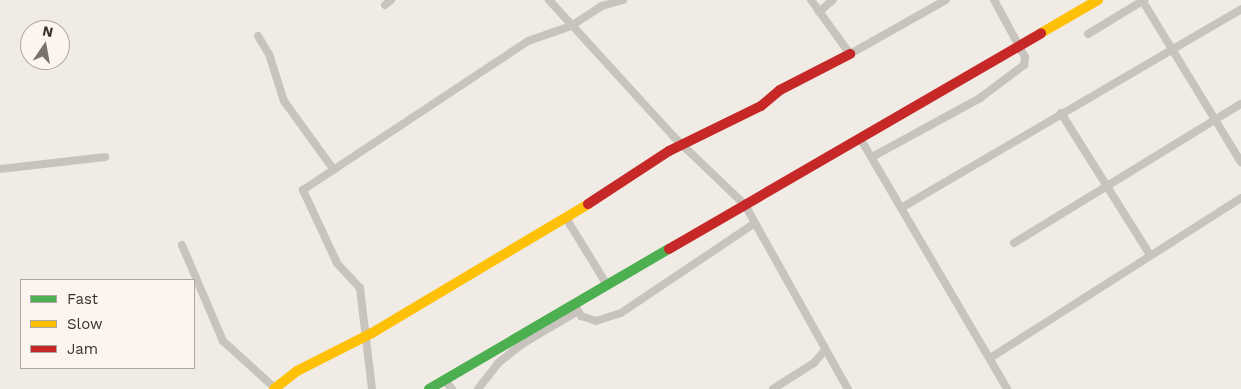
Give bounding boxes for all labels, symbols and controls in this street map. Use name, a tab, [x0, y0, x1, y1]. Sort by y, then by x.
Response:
north arrow	[20, 20, 70, 70]
text: N	[41, 22, 55, 40]
legend	[20, 279, 195, 369]
text: Fast	[67, 290, 98, 308]
text: Slow	[67, 315, 103, 333]
text: Jam	[67, 340, 98, 358]

